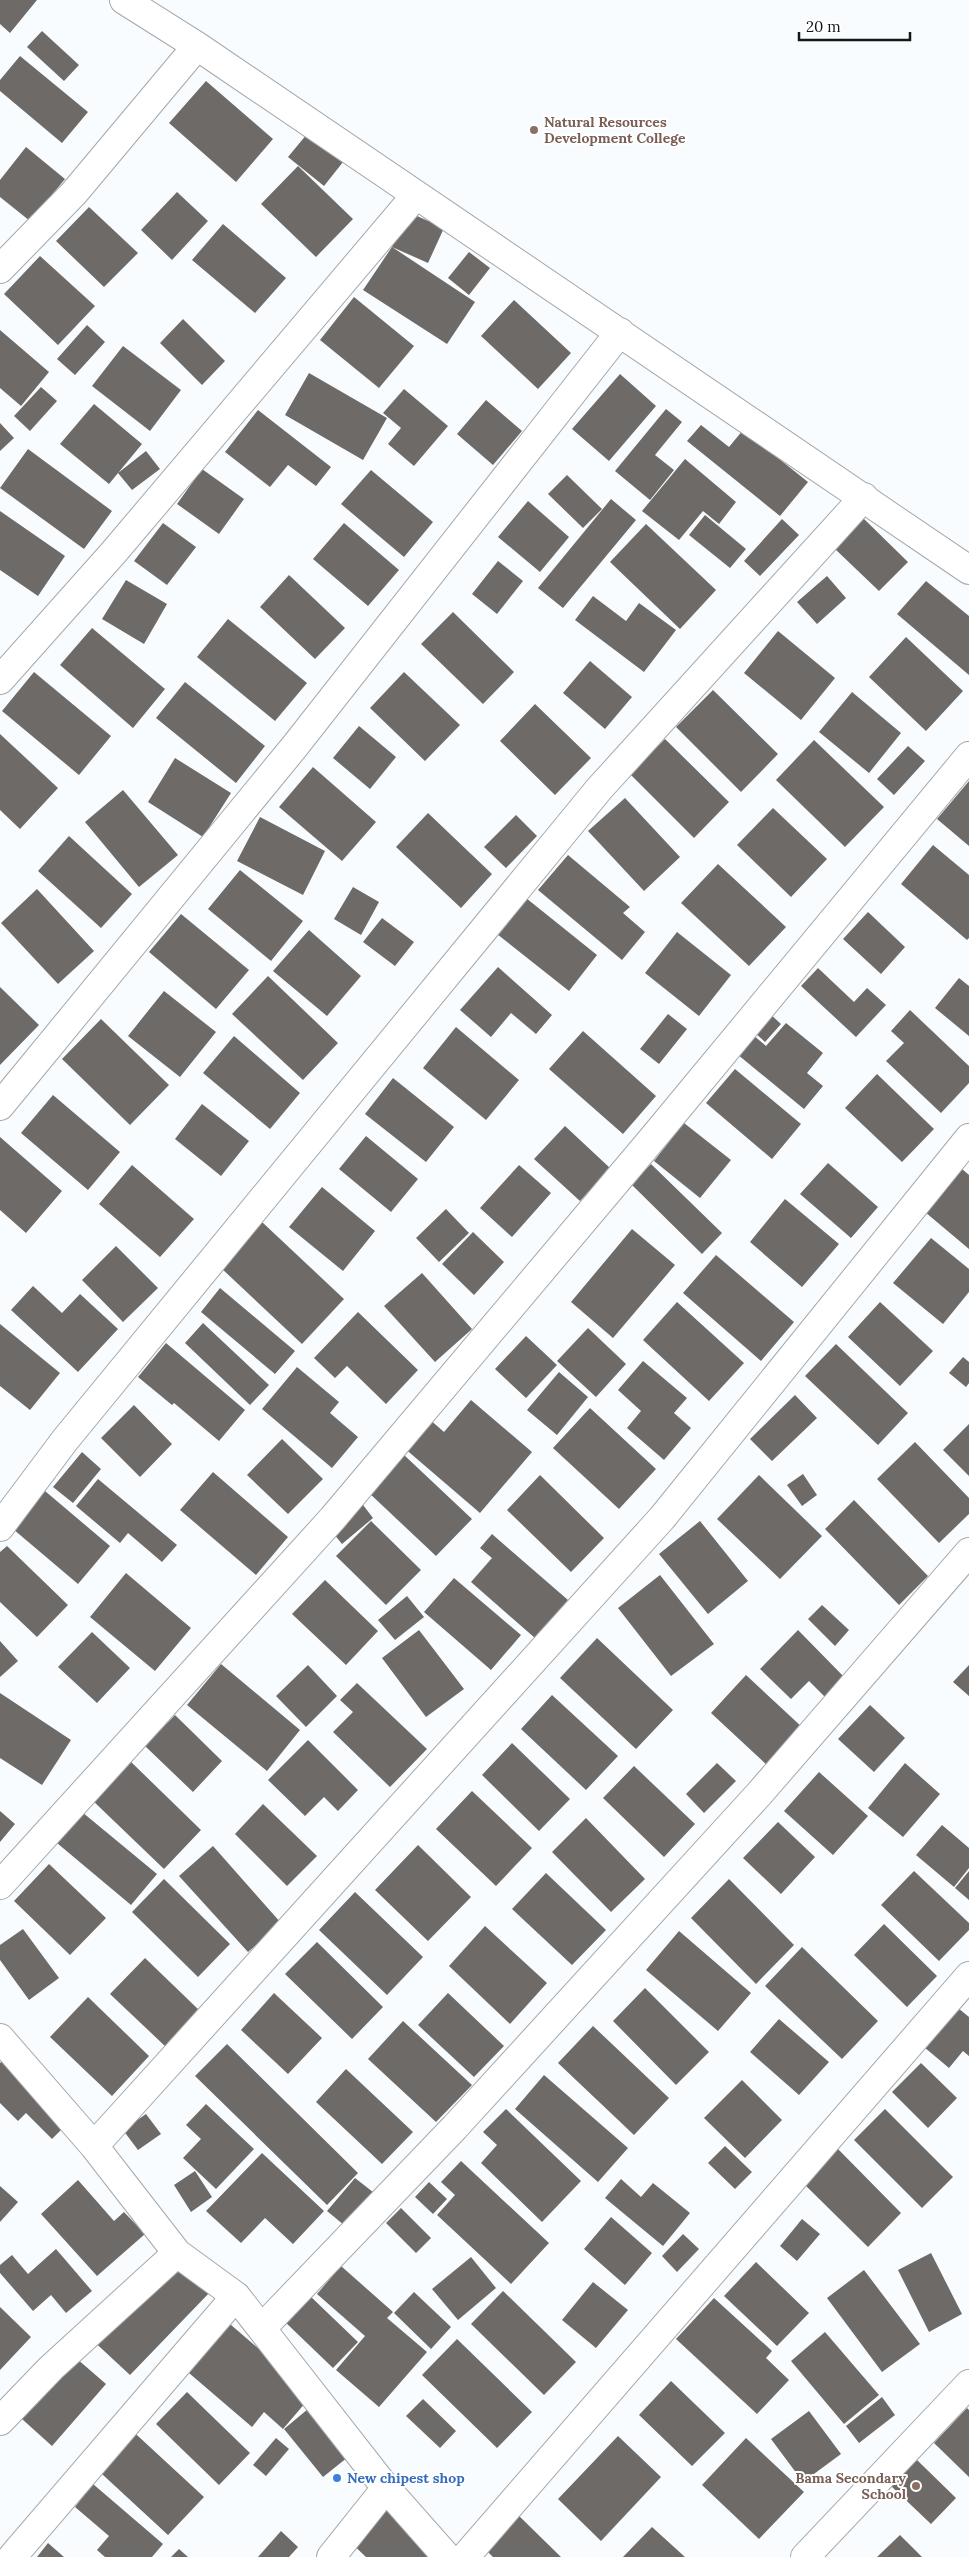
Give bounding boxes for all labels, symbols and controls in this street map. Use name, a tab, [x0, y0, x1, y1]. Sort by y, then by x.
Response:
scale bar	[799, 10, 910, 42]
text: 20 m	[806, 17, 841, 36]
place label: Natural Resources Development College	[544, 113, 686, 147]
marker: Natural Resources Development College	[528, 124, 540, 136]
place label: New chipest shop	[347, 2469, 465, 2487]
place label: Bama Secondary School	[795, 2469, 907, 2503]
marker: New chipest shop	[331, 2472, 343, 2484]
marker: Bama Secondary School	[910, 2480, 922, 2492]

